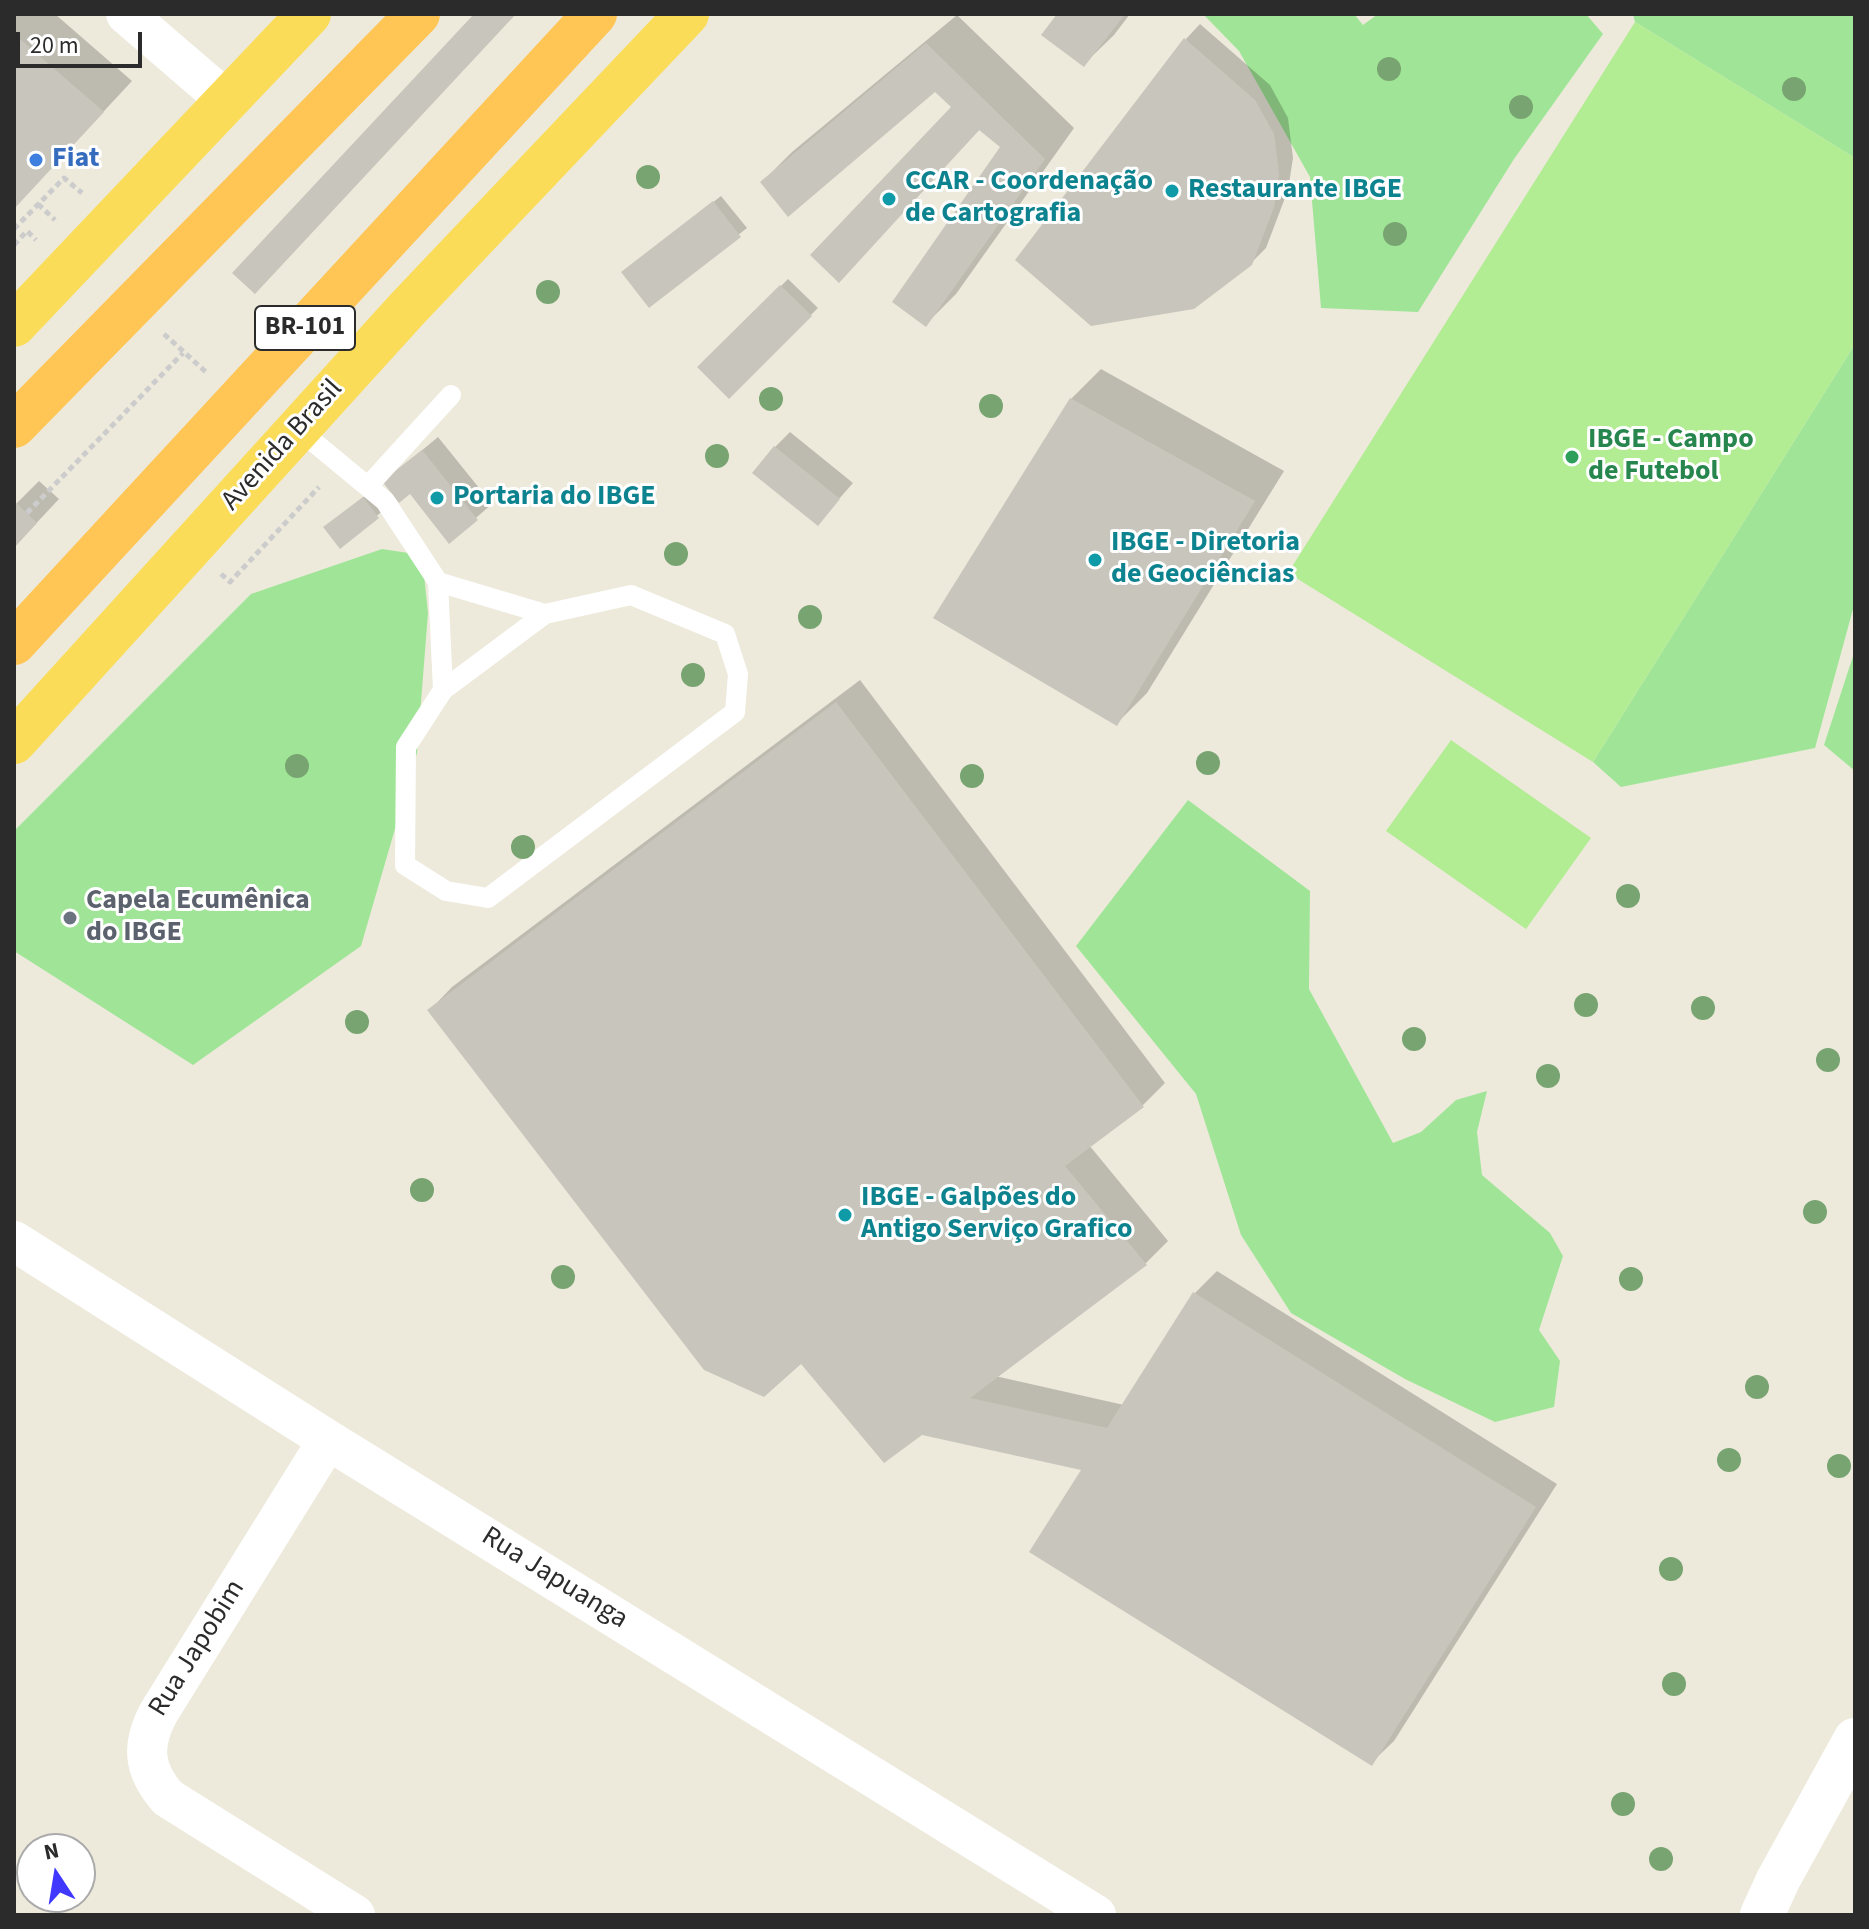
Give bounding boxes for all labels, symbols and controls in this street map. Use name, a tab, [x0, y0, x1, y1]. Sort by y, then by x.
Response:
scale bar	[20, 16, 146, 66]
text: 20 m	[30, 28, 79, 63]
place label: Fiat	[52, 143, 99, 177]
marker: Fiat	[27, 151, 45, 169]
place label: CCAR - Coordenação de Cartografia	[905, 166, 1153, 232]
place label: Restaurante IBGE	[1188, 174, 1402, 208]
marker: Restaurante IBGE	[1163, 182, 1181, 200]
marker: CCAR - Coordenação de Cartografia	[880, 190, 898, 208]
road number: BR-101	[255, 306, 355, 350]
street label: Avenida Brasil	[215, 374, 351, 518]
place label: IBGE - Campo de Futebol	[1588, 424, 1754, 490]
marker: IBGE - Campo de Futebol	[1563, 448, 1581, 466]
place label: Portaria do IBGE	[453, 481, 656, 515]
marker: Portaria do IBGE	[428, 489, 446, 507]
place label: IBGE - Diretoria de Geociências	[1111, 527, 1300, 593]
marker: IBGE - Diretoria de Geociências	[1086, 551, 1104, 569]
place label: Capela Ecumênica do IBGE	[86, 885, 310, 951]
marker: Capela Ecumênica do IBGE	[61, 909, 79, 927]
place label: IBGE - Galpões do Antigo Serviço Grafico	[861, 1182, 1132, 1248]
marker: IBGE - Galpões do Antigo Serviço Grafico	[836, 1206, 854, 1224]
street label: Rua Japuanga	[475, 1521, 633, 1637]
street label: Rua Japobim	[143, 1575, 253, 1723]
north arrow	[16, 1833, 96, 1913]
text: N	[41, 1834, 62, 1869]

